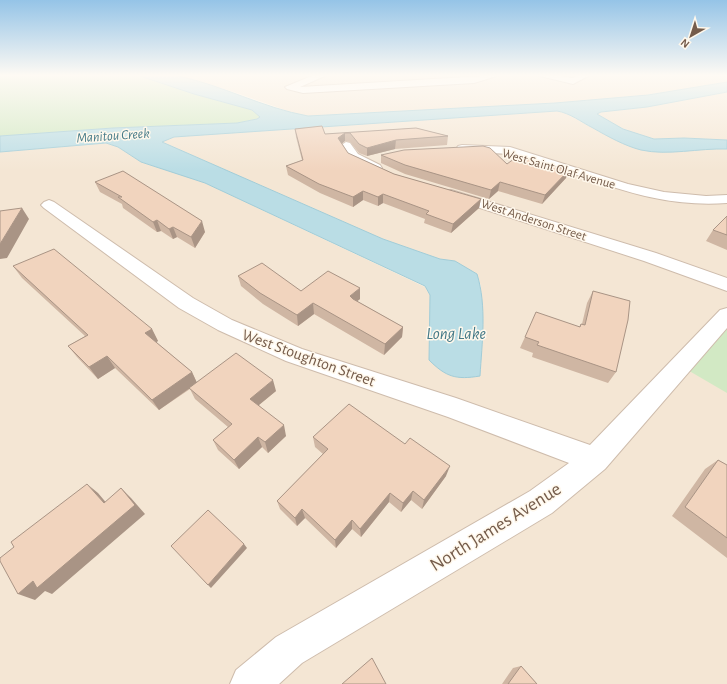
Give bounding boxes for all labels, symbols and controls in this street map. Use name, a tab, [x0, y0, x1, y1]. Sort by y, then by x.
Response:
north arrow	[671, 16, 711, 56]
text: N	[679, 37, 691, 50]
water label: Manitou Creek	[76, 126, 151, 146]
street label: West Saint Olaf Avenue	[500, 147, 617, 192]
street label: West Anderson Street	[479, 197, 588, 244]
water label: Long Lake	[426, 325, 486, 342]
street label: West Stoughton Street	[240, 326, 377, 389]
street label: North James Avenue	[427, 479, 565, 575]

